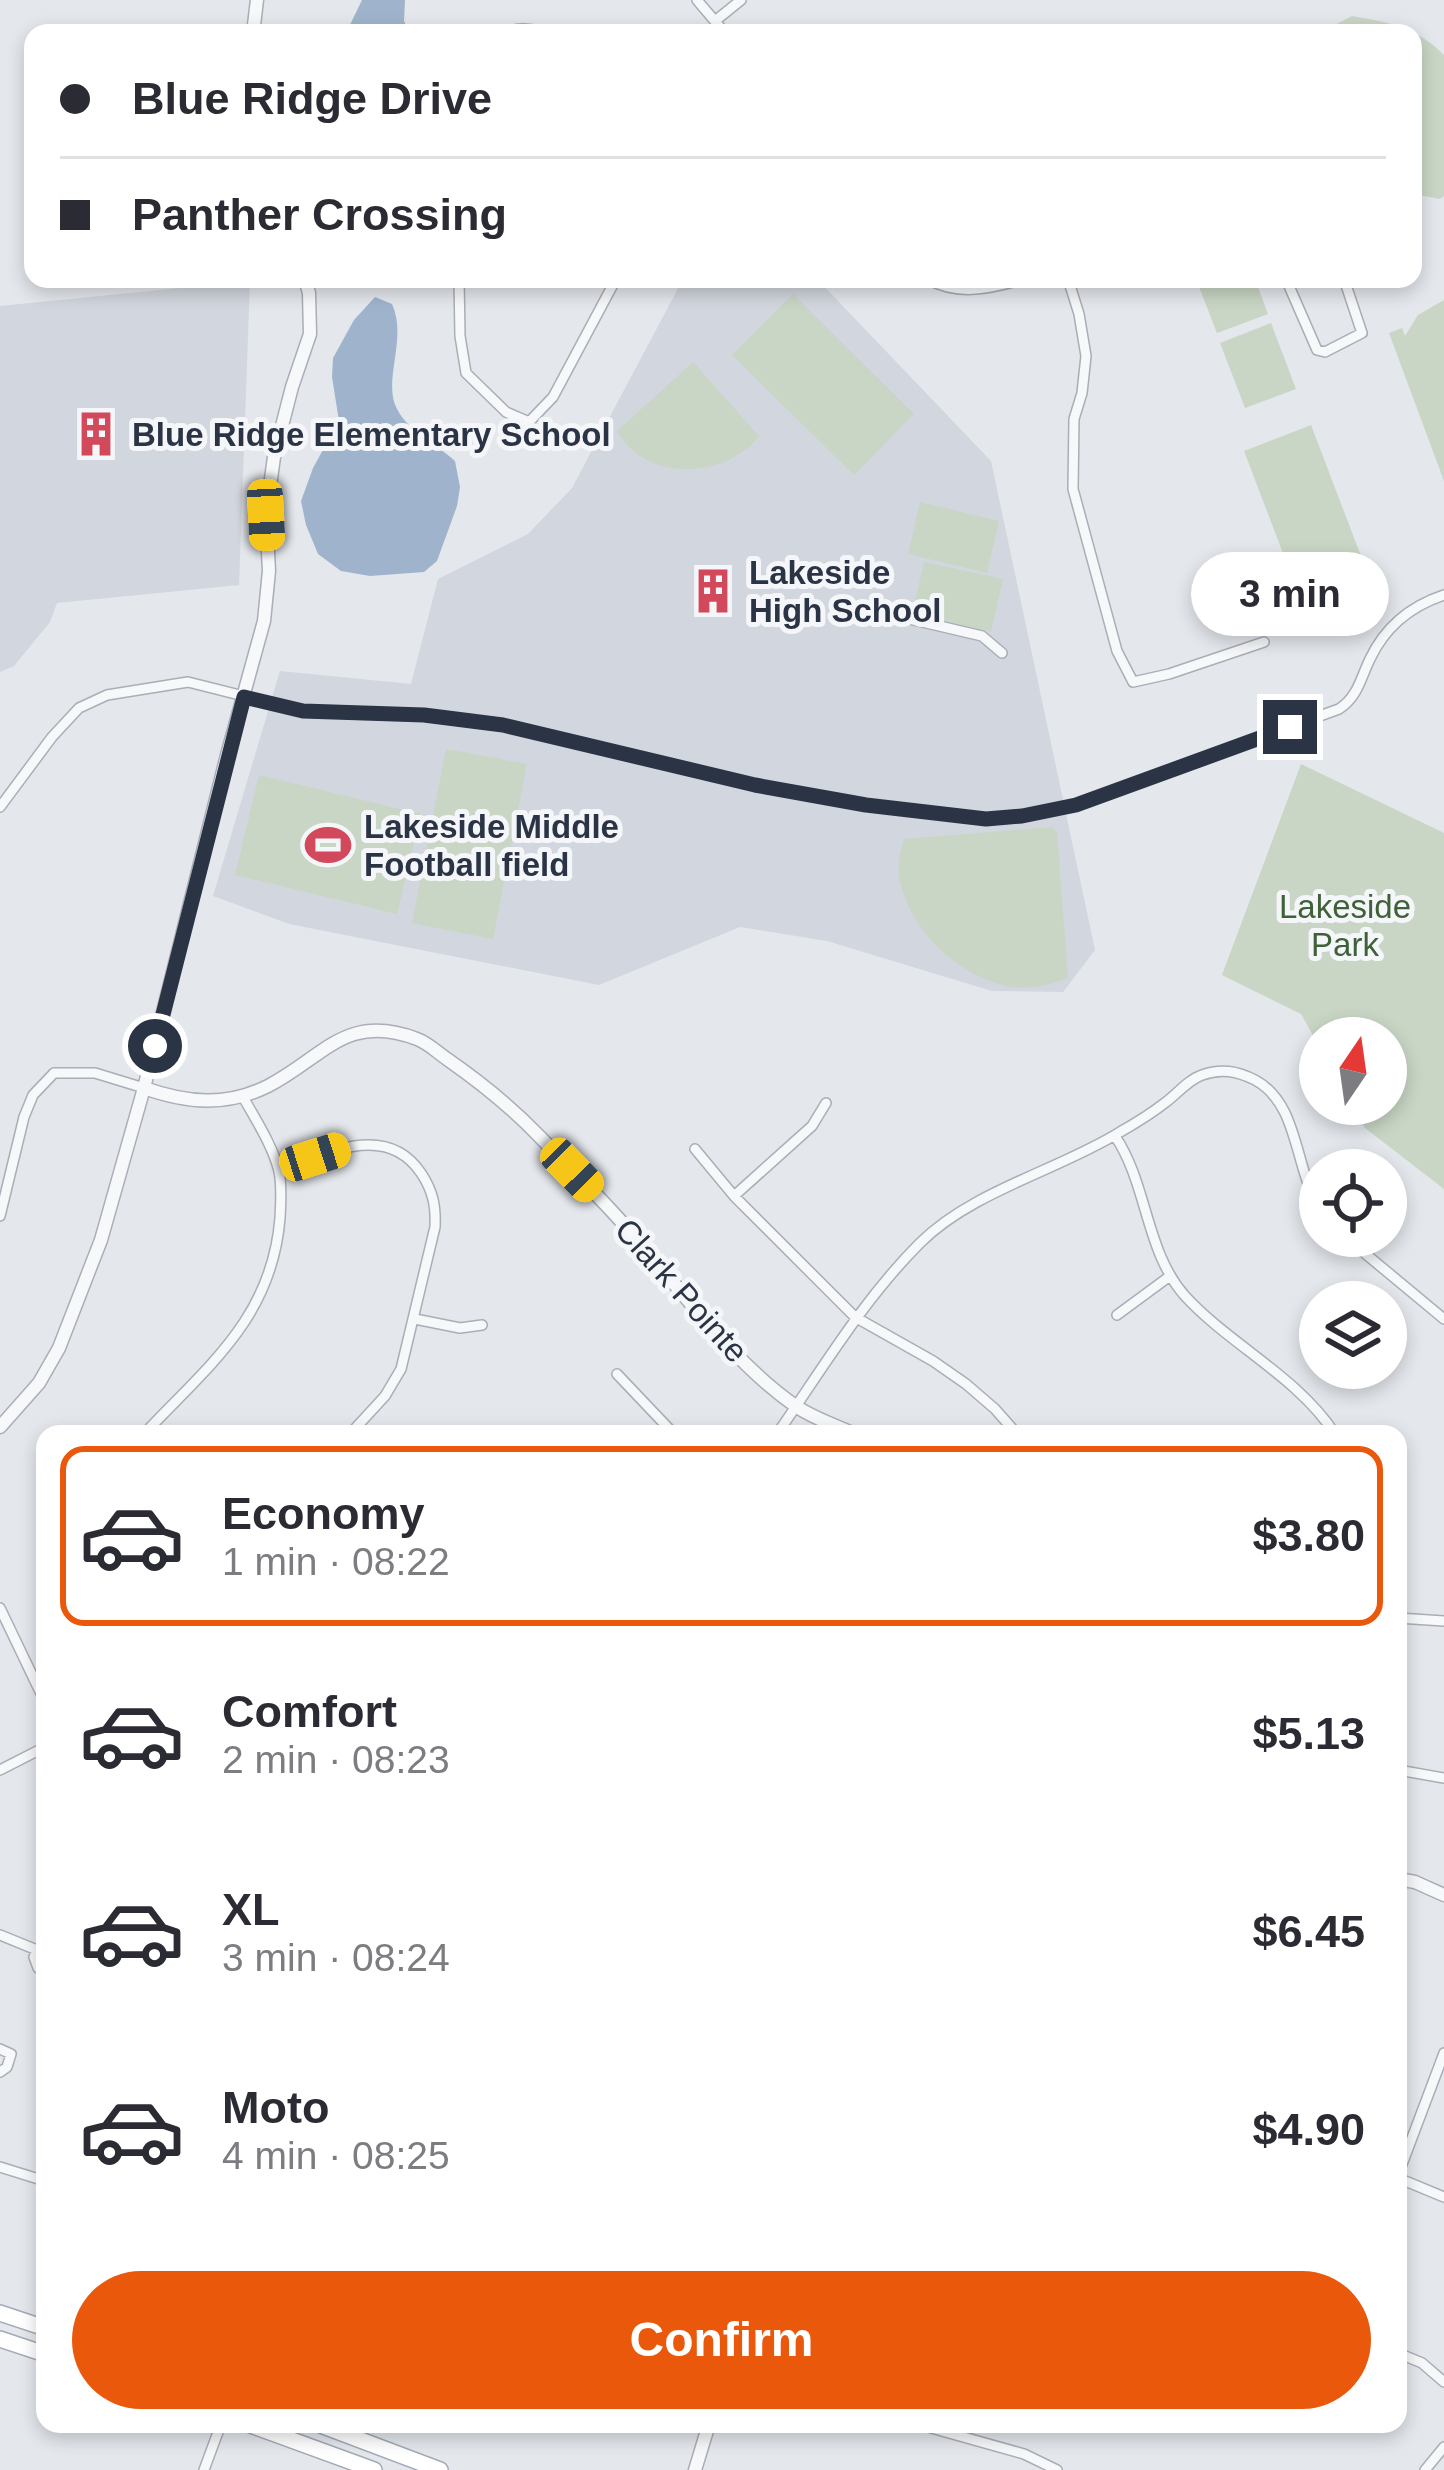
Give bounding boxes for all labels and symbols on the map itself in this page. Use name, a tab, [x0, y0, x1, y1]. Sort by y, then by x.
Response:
building icon: Blue Ridge Elementary School	[71, 409, 121, 459]
place label: Blue Ridge Elementary School	[132, 416, 611, 453]
car	[246, 478, 286, 552]
callout: 3 min	[1191, 553, 1389, 637]
place label: Lakeside High School	[749, 554, 942, 629]
building icon: Lakeside High School	[688, 566, 738, 616]
route end	[1263, 700, 1317, 754]
place label: Lakeside Middle Football field	[364, 808, 619, 883]
sports icon: Lakeside Middle Football field	[303, 820, 353, 870]
park label: Lakeside Park	[1279, 888, 1411, 963]
north arrow	[1299, 1017, 1407, 1125]
route start	[128, 1019, 182, 1073]
car	[275, 1129, 355, 1185]
car	[534, 1132, 610, 1208]
street label: Clark Pointe	[608, 1211, 756, 1370]

